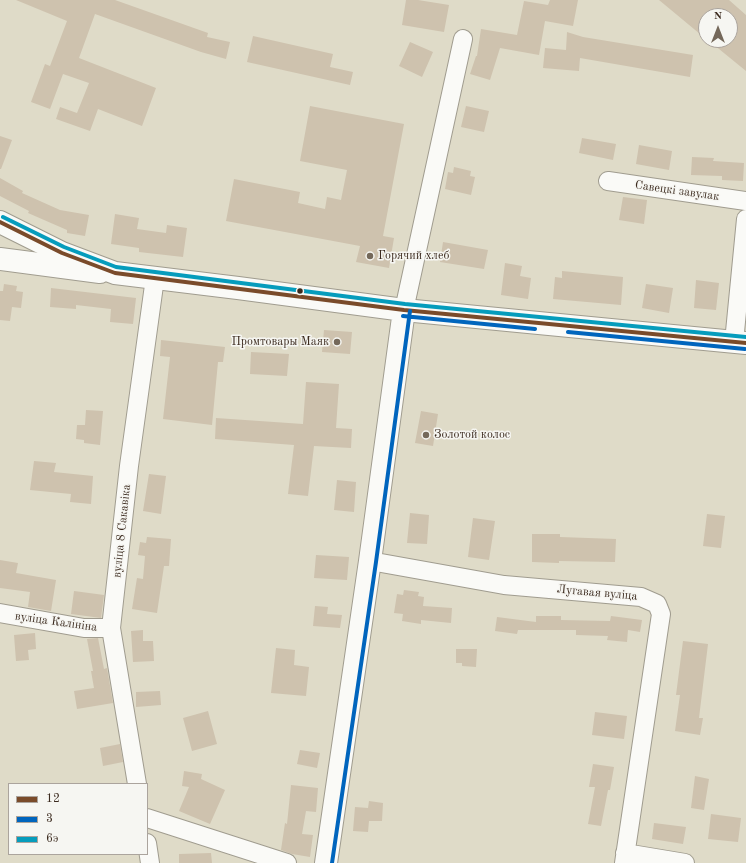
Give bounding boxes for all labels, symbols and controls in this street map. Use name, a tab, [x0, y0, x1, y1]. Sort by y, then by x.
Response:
north arrow	[698, 8, 738, 48]
text: N	[714, 11, 722, 22]
street label: Савецкі завулак	[634, 178, 720, 204]
place label: Горячий хлеб	[378, 249, 449, 263]
marker: Горячий хлеб	[365, 251, 375, 261]
unlabelled marker	[295, 286, 305, 296]
place label: Промтовары Маяк	[231, 335, 329, 349]
marker: Промтовары Маяк	[332, 337, 342, 347]
place label: Золотой колос	[434, 428, 510, 442]
marker: Золотой колос	[421, 430, 431, 440]
street label: вуліца 8 Сакавіка	[110, 484, 134, 578]
street label: Лугавая вуліца	[556, 582, 638, 604]
street label: вуліца Калініна	[14, 609, 98, 635]
legend	[8, 783, 148, 855]
text: 12	[46, 793, 60, 805]
text: 3	[46, 813, 53, 825]
text: 6э	[46, 833, 58, 845]

